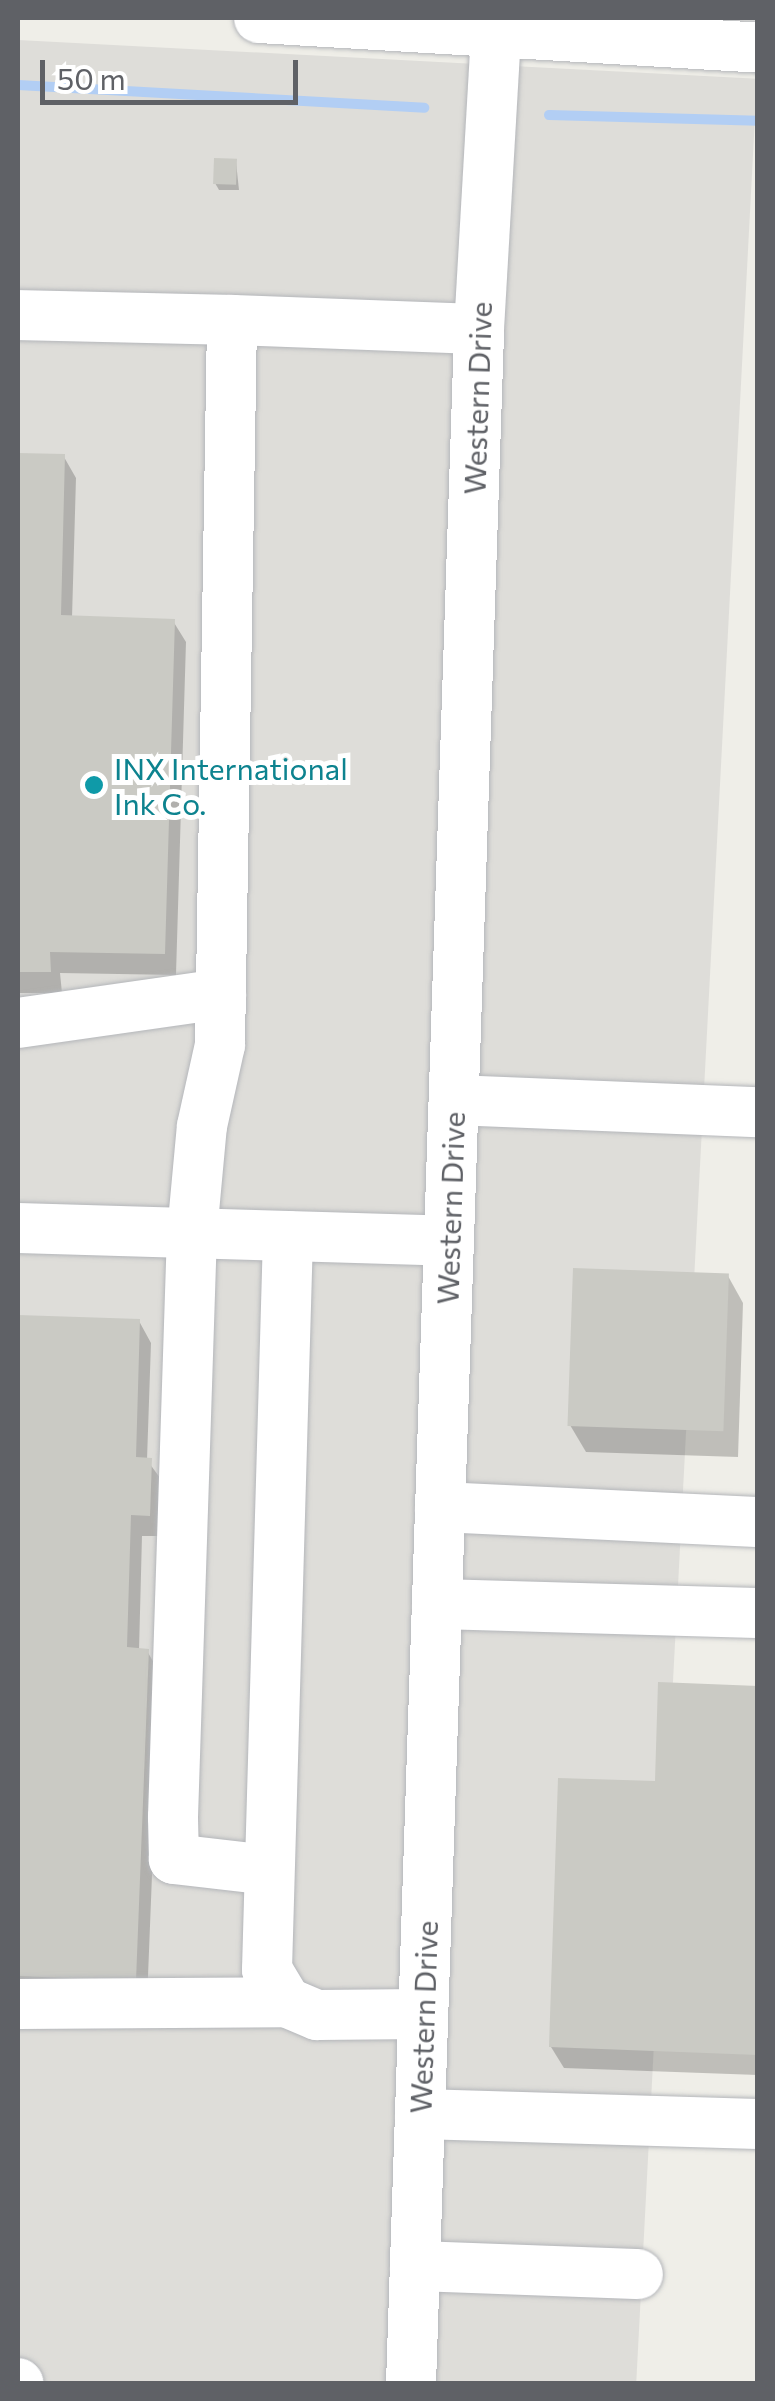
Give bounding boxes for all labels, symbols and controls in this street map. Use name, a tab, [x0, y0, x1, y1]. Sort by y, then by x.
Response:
scale bar	[45, 40, 302, 102]
text: 50 m	[57, 59, 126, 96]
street label: Western Drive	[456, 301, 498, 495]
place label: INX International Ink Co.	[114, 750, 348, 820]
marker: INX International Ink Co.	[83, 774, 105, 796]
street label: Western Drive	[429, 1111, 471, 1305]
street label: Western Drive	[402, 1920, 444, 2114]

